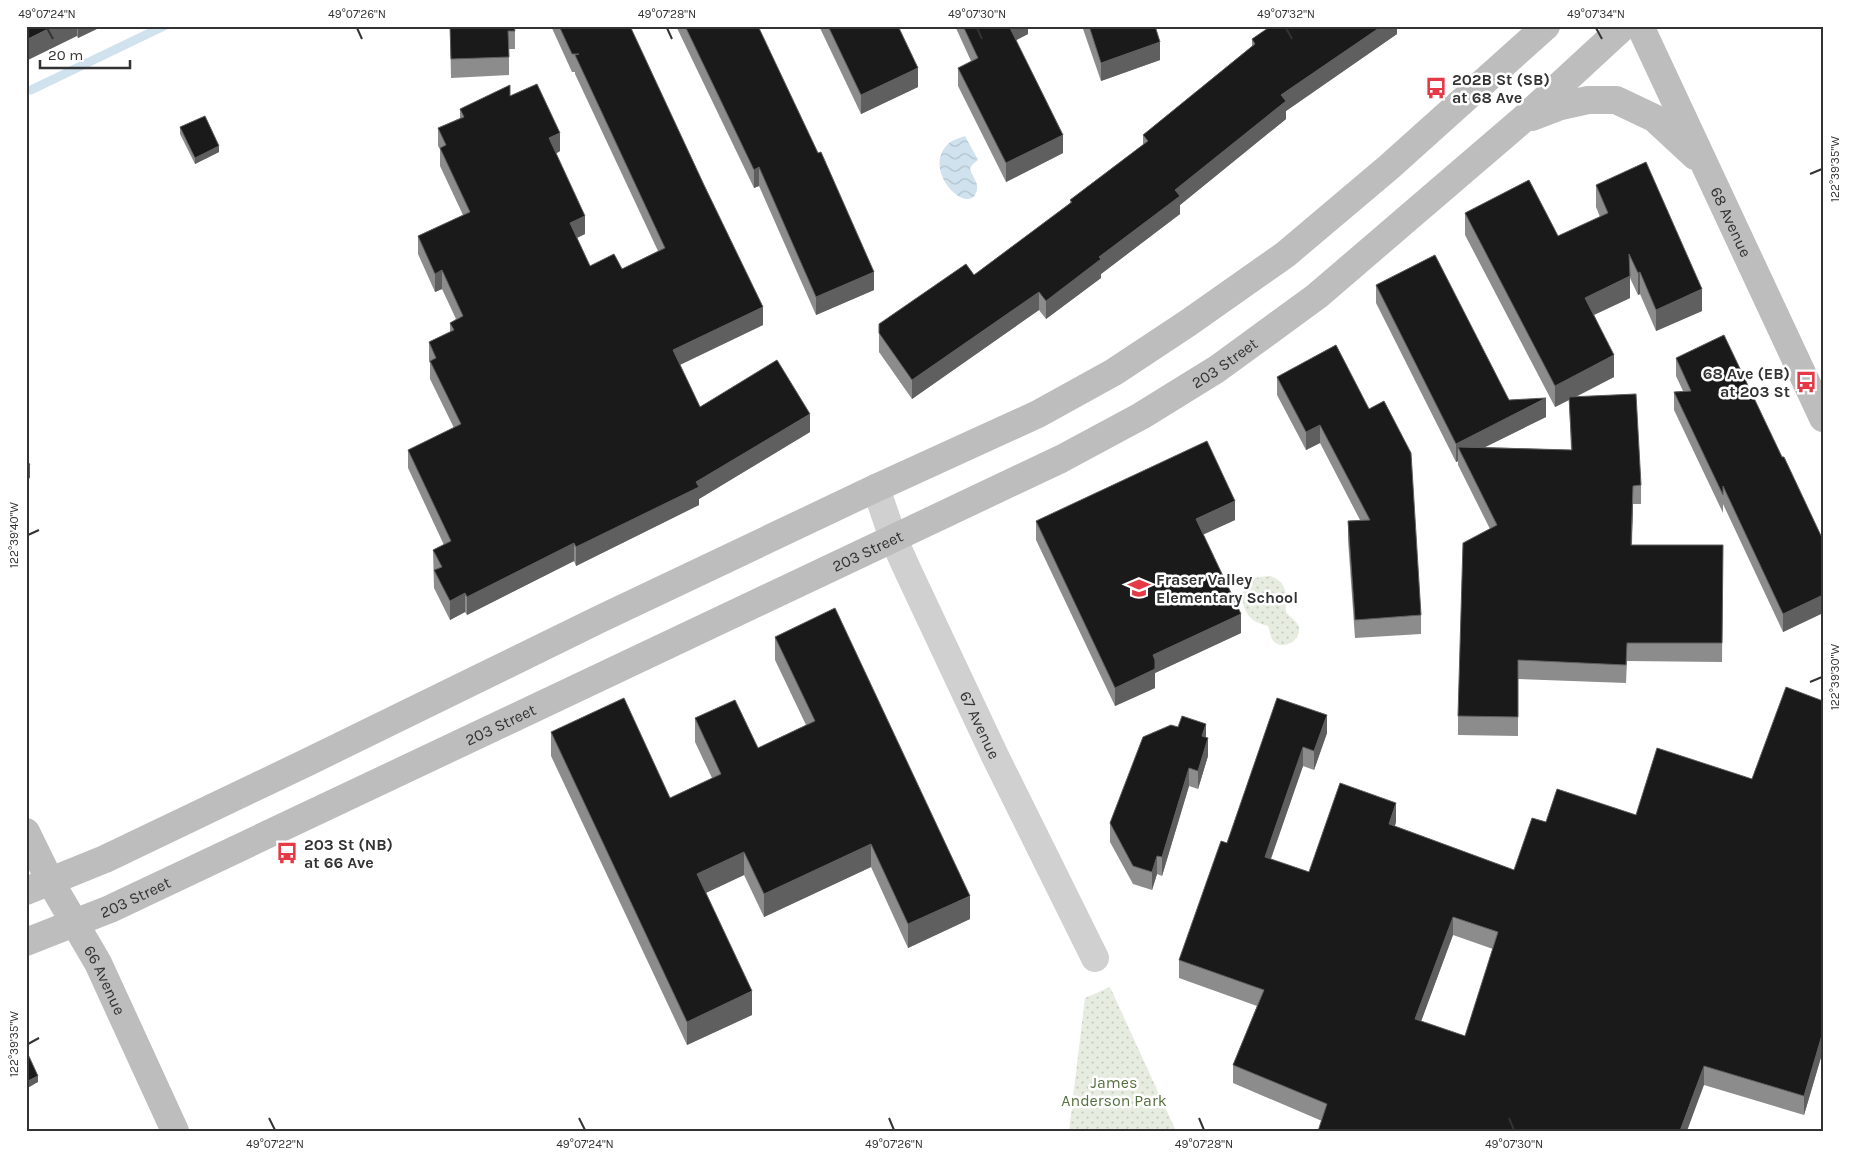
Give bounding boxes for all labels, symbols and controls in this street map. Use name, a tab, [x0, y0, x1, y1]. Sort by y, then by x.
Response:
text: 49°07'24"N	[18, 7, 76, 21]
text: 49°07'26"N	[328, 7, 386, 21]
text: 49°07'28"N	[638, 7, 696, 21]
text: 49°07'30"N	[948, 7, 1006, 21]
text: 49°07'32"N	[1257, 7, 1315, 21]
text: 49°07'34"N	[1567, 7, 1625, 21]
scale bar	[40, 38, 130, 70]
text: 20 m	[48, 46, 83, 64]
place label: 202B St (SB) at 68 Ave	[1452, 70, 1550, 107]
bus stop icon: 202B St (SB) at 68 Ave	[1423, 75, 1449, 101]
text: 122°39'35"W	[1828, 136, 1842, 202]
street label: 68 Avenue	[1706, 184, 1755, 260]
street label: 203 Street	[1188, 334, 1261, 393]
place label: 68 Ave (EB) at 203 St	[1703, 364, 1790, 401]
bus stop icon: 68 Ave (EB) at 203 St	[1793, 369, 1819, 395]
text: 122°39'40"W	[7, 502, 21, 568]
street label: 203 Street	[829, 526, 906, 576]
place label: Fraser Valley Elementary School	[1156, 570, 1298, 607]
school or university icon: Fraser Valley Elementary School	[1126, 575, 1152, 601]
text: 122°39'30"W	[1828, 644, 1842, 710]
street label: 67 Avenue	[956, 688, 1004, 762]
street label: 203 Street	[462, 700, 539, 750]
place label: 203 St (NB) at 66 Ave	[304, 835, 393, 872]
bus stop icon: 203 St (NB) at 66 Ave	[274, 840, 300, 866]
street label: 203 Street	[97, 873, 174, 922]
street label: 66 Avenue	[80, 942, 129, 1018]
text: 122°39'35"W	[7, 1011, 21, 1077]
park label: James Anderson Park	[1061, 1073, 1167, 1110]
text: 49°07'22"N	[246, 1137, 304, 1151]
text: 49°07'24"N	[556, 1137, 614, 1151]
text: 49°07'26"N	[865, 1137, 923, 1151]
text: 49°07'28"N	[1175, 1137, 1233, 1151]
text: 49°07'30"N	[1485, 1137, 1543, 1151]

